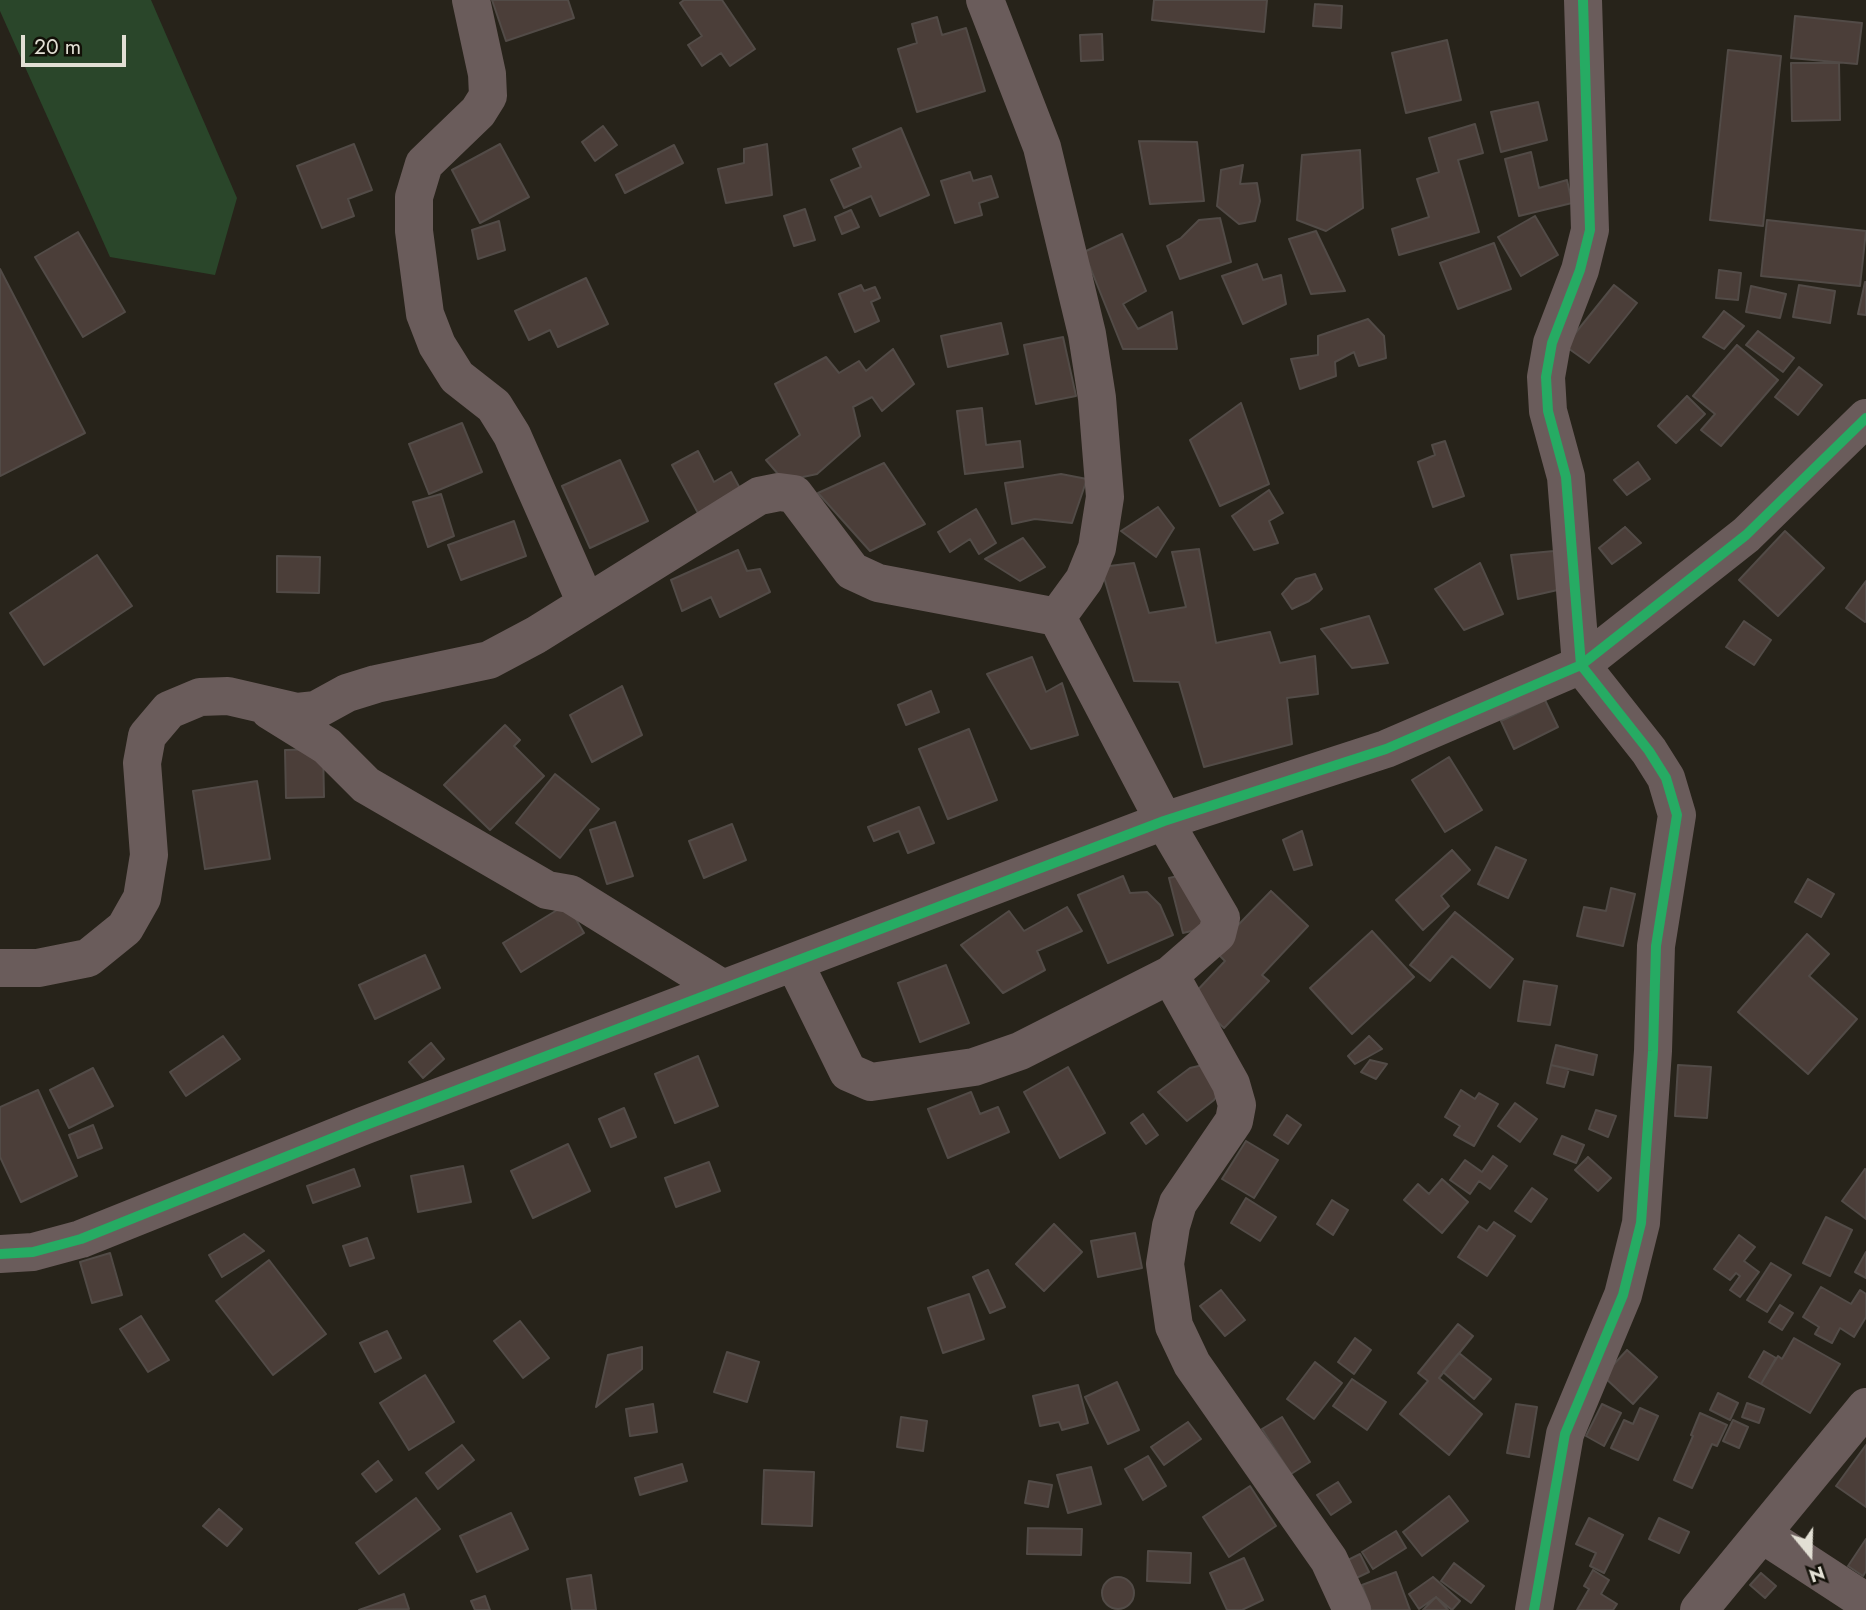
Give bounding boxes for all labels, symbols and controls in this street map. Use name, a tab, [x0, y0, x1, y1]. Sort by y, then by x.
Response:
scale bar	[24, 21, 130, 65]
text: 20 m	[34, 32, 81, 62]
north arrow	[1775, 1519, 1845, 1589]
text: N	[1805, 1559, 1829, 1590]

